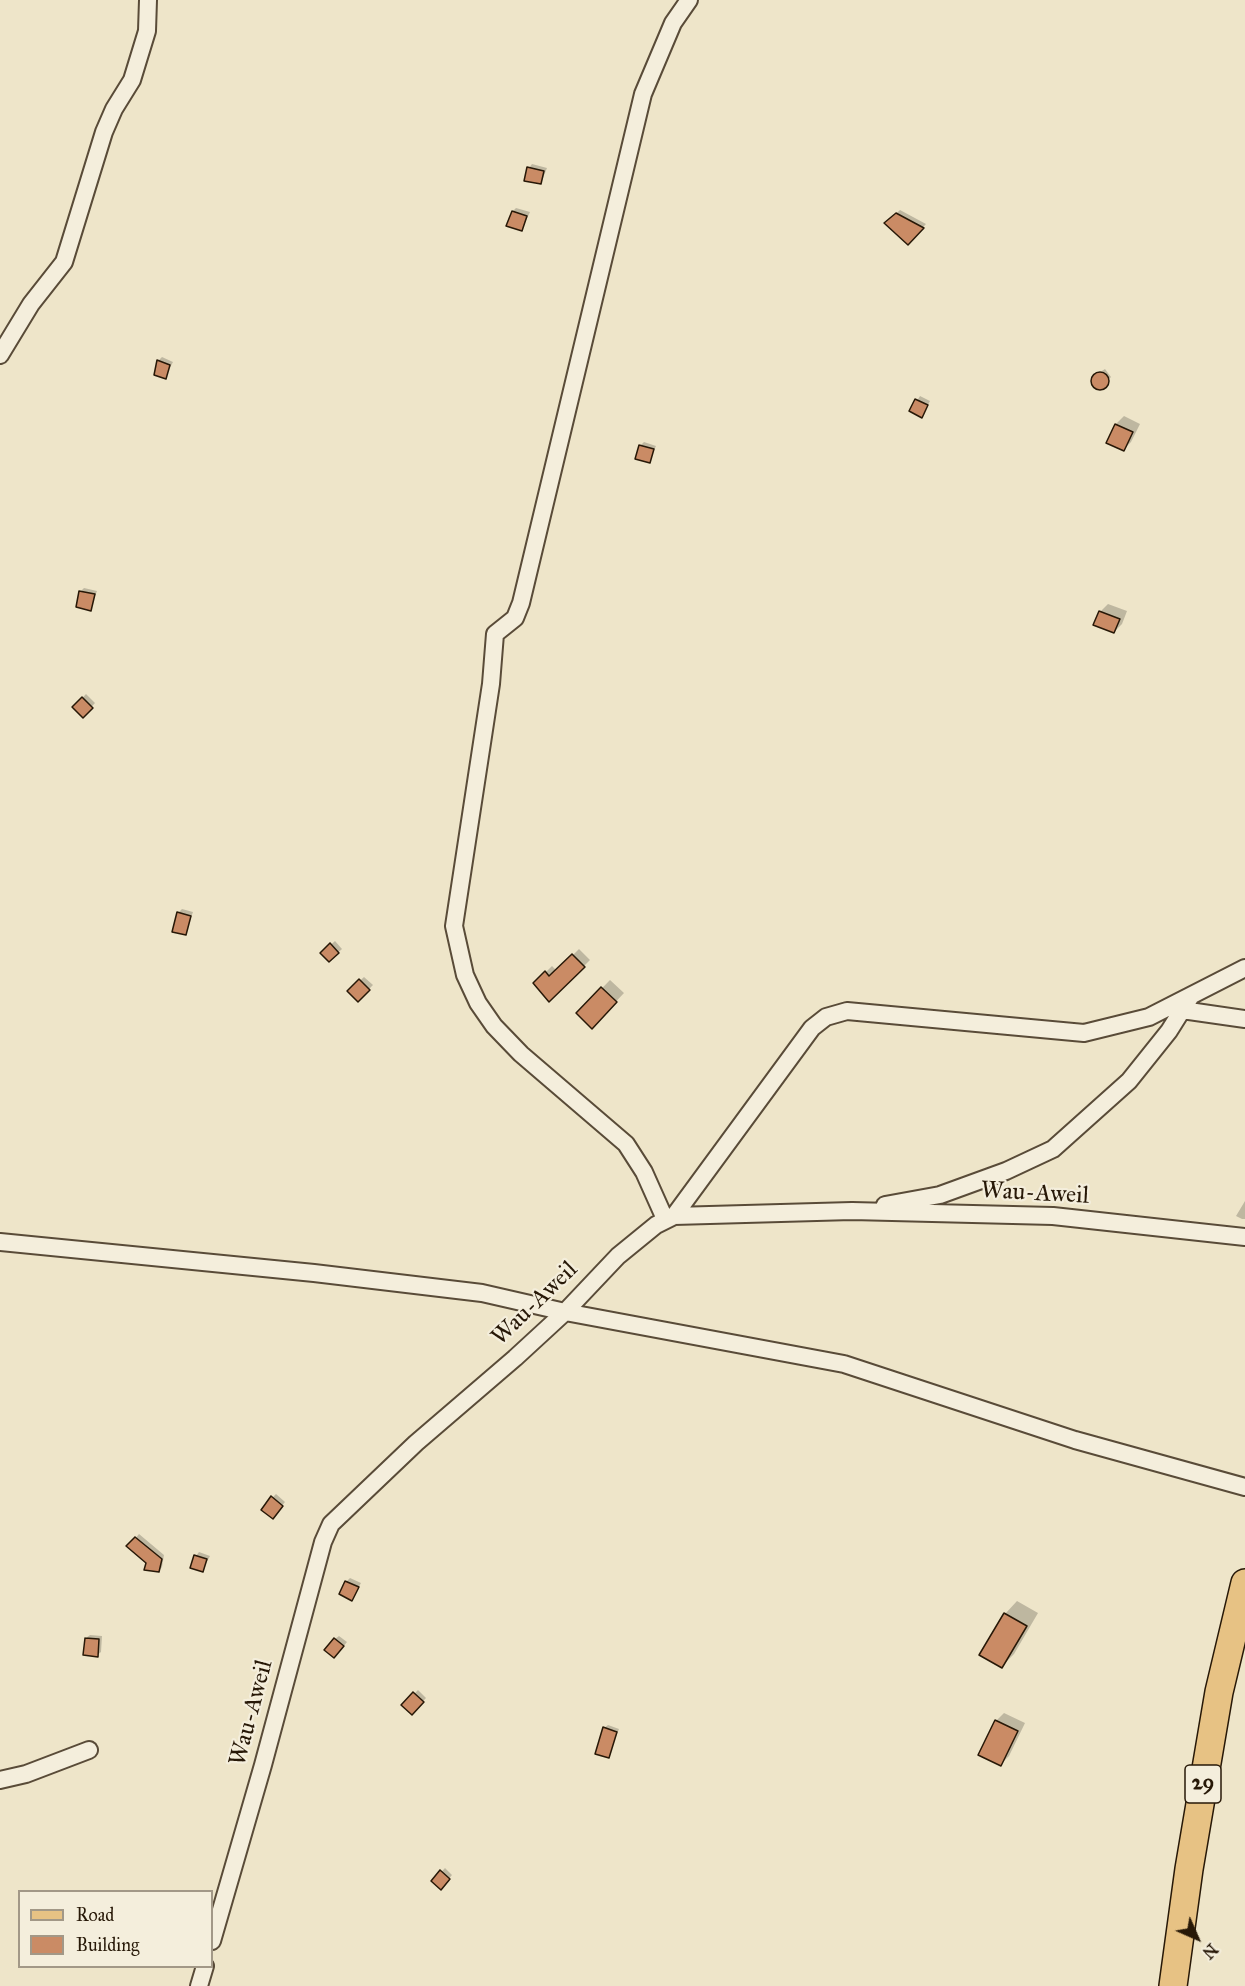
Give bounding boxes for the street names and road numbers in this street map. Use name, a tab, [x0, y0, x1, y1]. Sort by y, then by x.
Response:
street label: Wau-Aweil	[980, 1177, 1090, 1211]
street label: Wau-Aweil	[486, 1256, 584, 1352]
street label: Wau-Aweil	[224, 1657, 280, 1769]
road number: 29	[1185, 1765, 1221, 1803]

